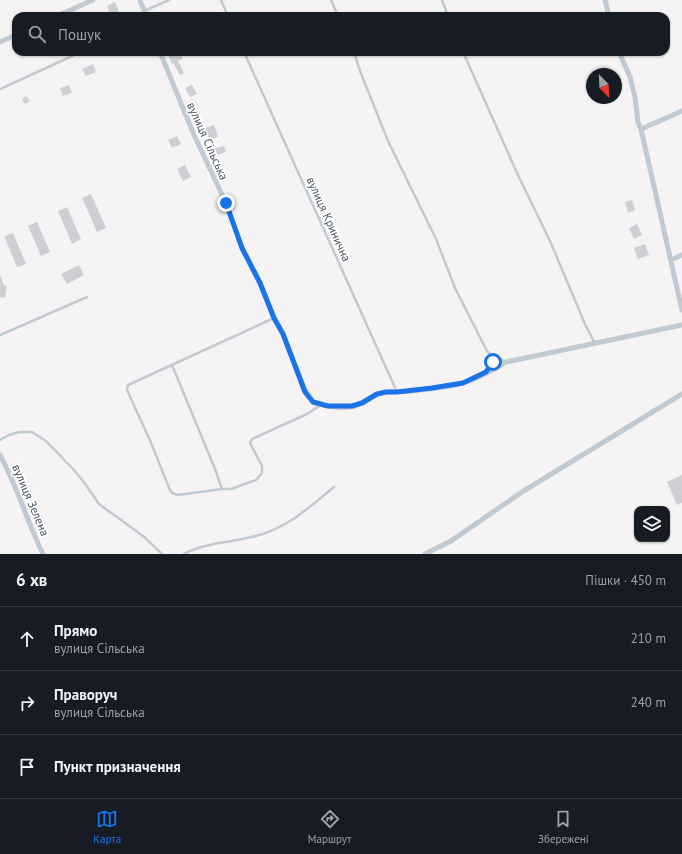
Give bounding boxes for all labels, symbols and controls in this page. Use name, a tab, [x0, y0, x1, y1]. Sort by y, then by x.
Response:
search box	[12, 12, 670, 56]
icon: search	[26, 23, 48, 45]
text: Пошук	[58, 25, 101, 44]
north arrow	[586, 68, 622, 104]
street label: вулиця Сільська	[184, 100, 232, 182]
street label: вулиця Кринична	[304, 174, 354, 264]
route end	[217, 194, 235, 212]
route start	[484, 353, 502, 371]
street label: вулиця Зелена	[9, 462, 53, 538]
map controls	[634, 506, 670, 542]
button: layers	[634, 506, 670, 542]
text: 6 хв	[16, 569, 47, 591]
text: Пішки · 450 m	[585, 572, 666, 589]
text: Прямо	[54, 621, 97, 640]
icon: ahead	[16, 628, 38, 650]
text: 210 m	[631, 630, 666, 647]
text: вулиця Сільська	[54, 640, 145, 657]
text: Праворуч	[54, 685, 117, 704]
icon: right	[16, 692, 38, 714]
text: 240 m	[631, 694, 666, 711]
text: вулиця Сільська	[54, 704, 145, 721]
icon: arrive	[16, 756, 38, 778]
text: Пункт призначення	[54, 757, 181, 776]
tab: Карта	[93, 808, 121, 846]
tab: Маршрут	[308, 808, 351, 846]
tab: Збережені	[538, 808, 589, 846]

